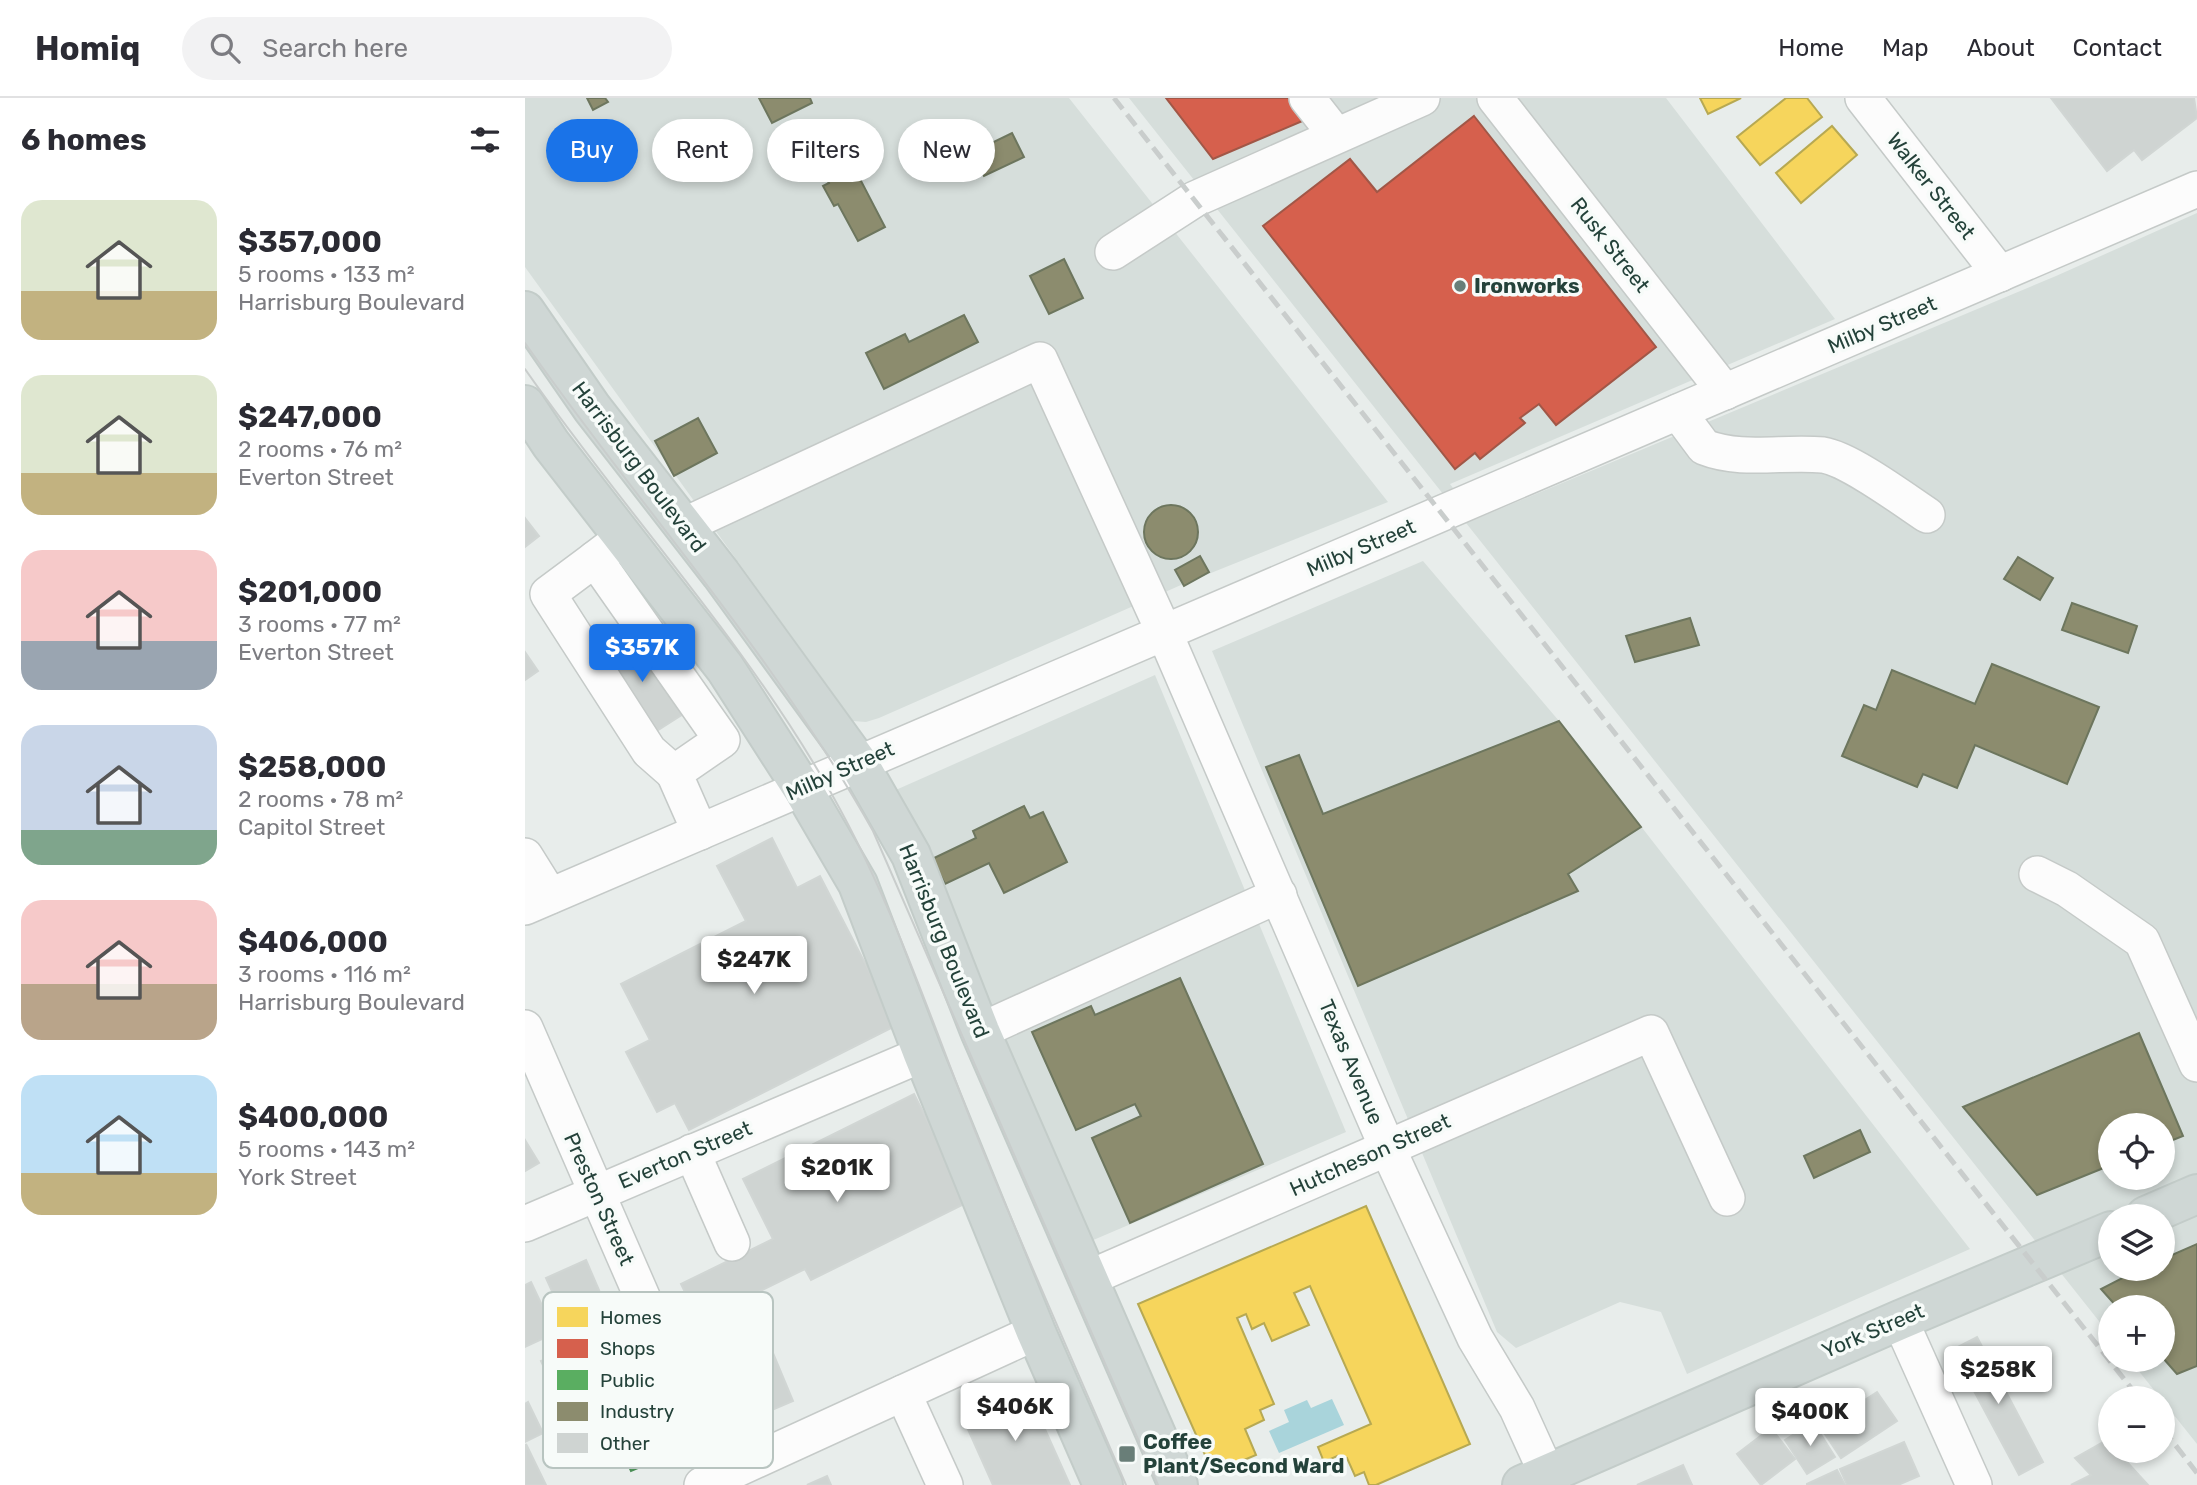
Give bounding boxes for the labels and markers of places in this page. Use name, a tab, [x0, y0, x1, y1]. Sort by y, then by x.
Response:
place label: Ironworks	[1474, 273, 1580, 298]
marker: Ironworks	[1452, 278, 1468, 294]
pin: $357K	[593, 624, 691, 684]
pin: $247K	[705, 936, 803, 996]
pin: $201K	[788, 1144, 886, 1204]
pin: $258K	[1949, 1346, 2047, 1406]
pin: $406K	[966, 1384, 1064, 1443]
pin: $400K	[1761, 1388, 1859, 1448]
place label: Coffee Plant/Second Ward	[1143, 1429, 1344, 1478]
marker: Coffee Plant/Second Ward	[1117, 1444, 1137, 1464]

